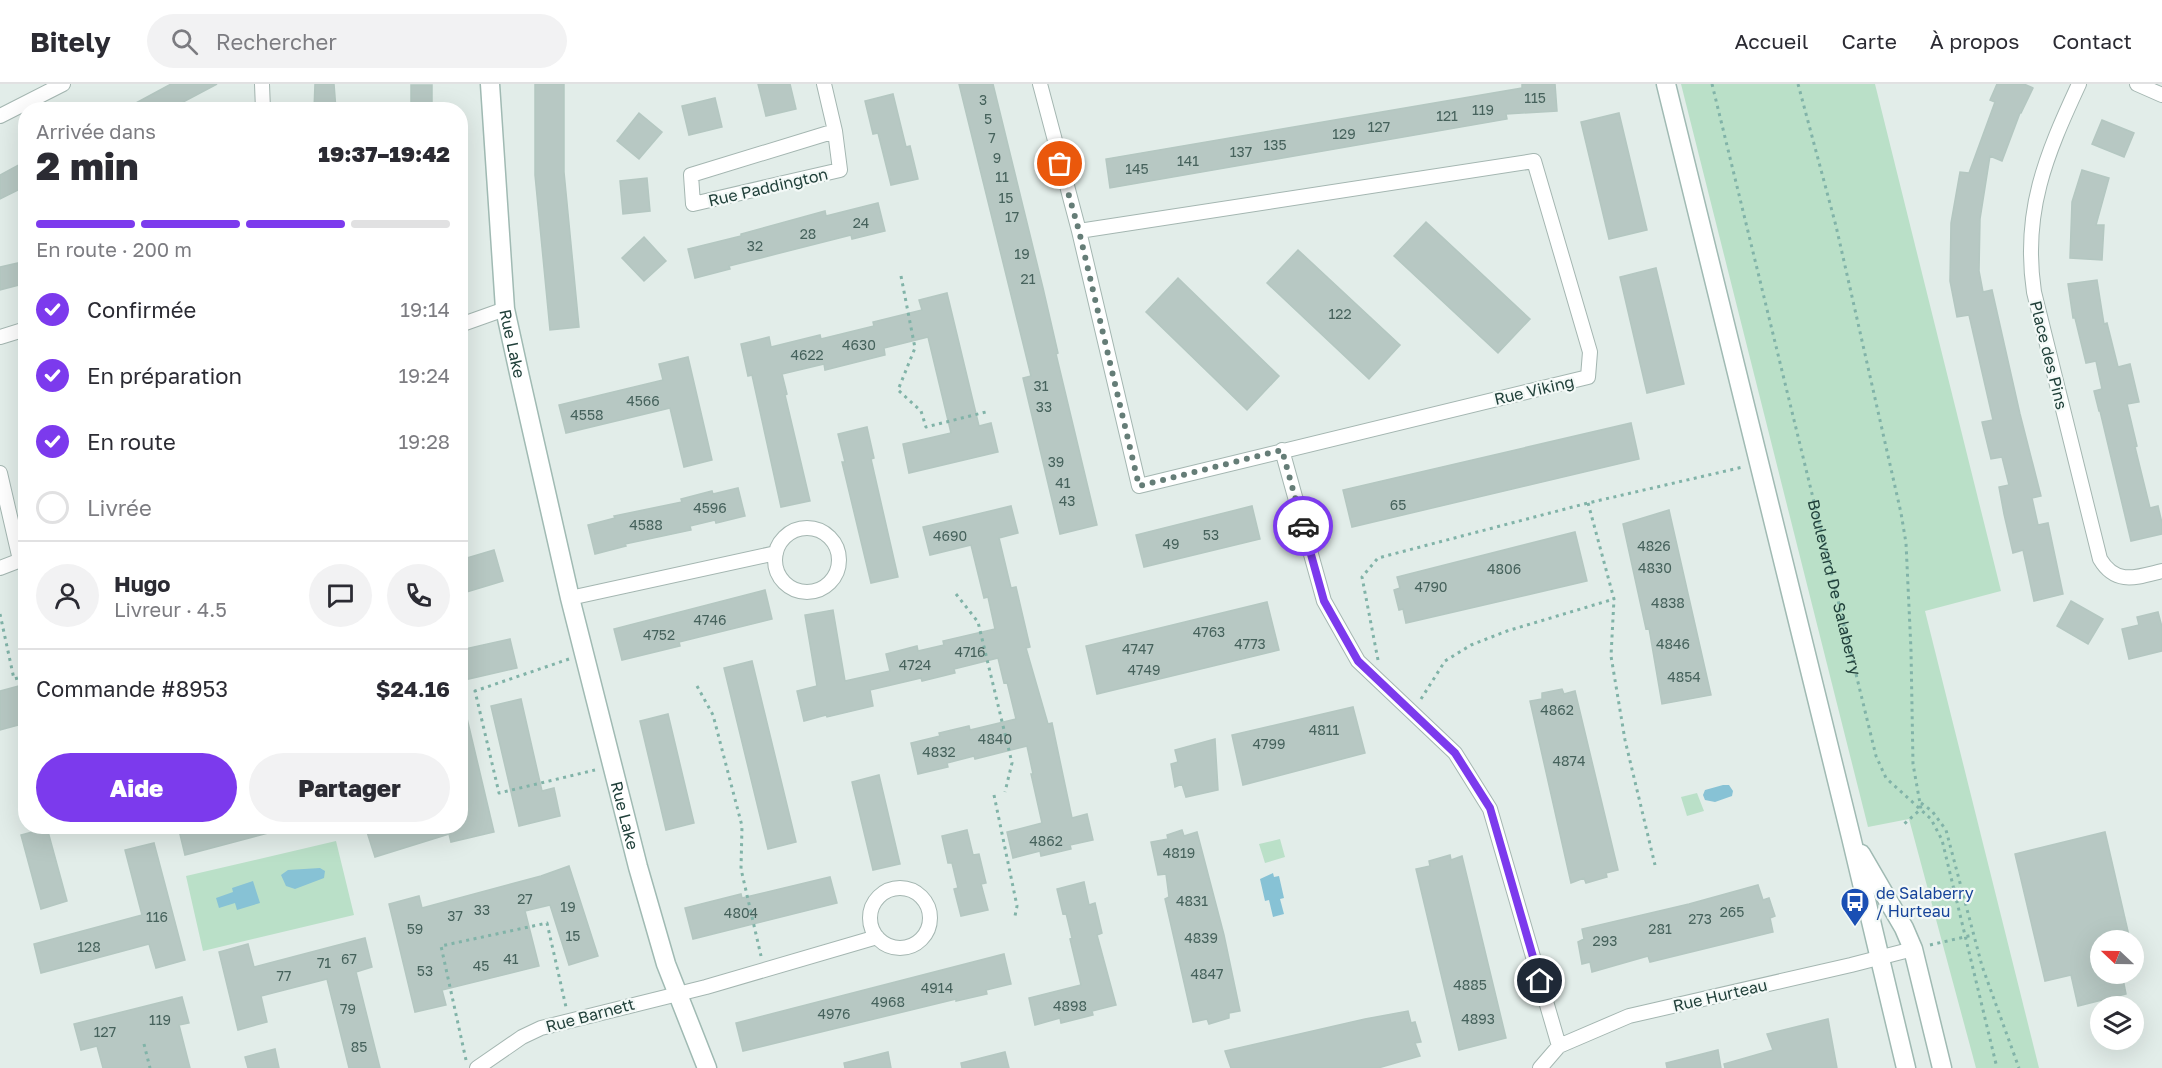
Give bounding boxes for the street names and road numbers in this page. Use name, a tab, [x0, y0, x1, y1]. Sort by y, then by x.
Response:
street label: Rue Paddington	[706, 163, 830, 211]
street label: Place des Pins	[2026, 299, 2072, 411]
street label: Rue Lake	[495, 307, 530, 380]
street label: Rue Viking	[1492, 371, 1576, 409]
street label: Boulevard De Salaberry	[1804, 497, 1866, 677]
street label: Rue Lake	[607, 779, 643, 852]
street label: Rue Hurteau	[1671, 974, 1769, 1016]
street label: Rue Barnett	[543, 994, 637, 1036]

